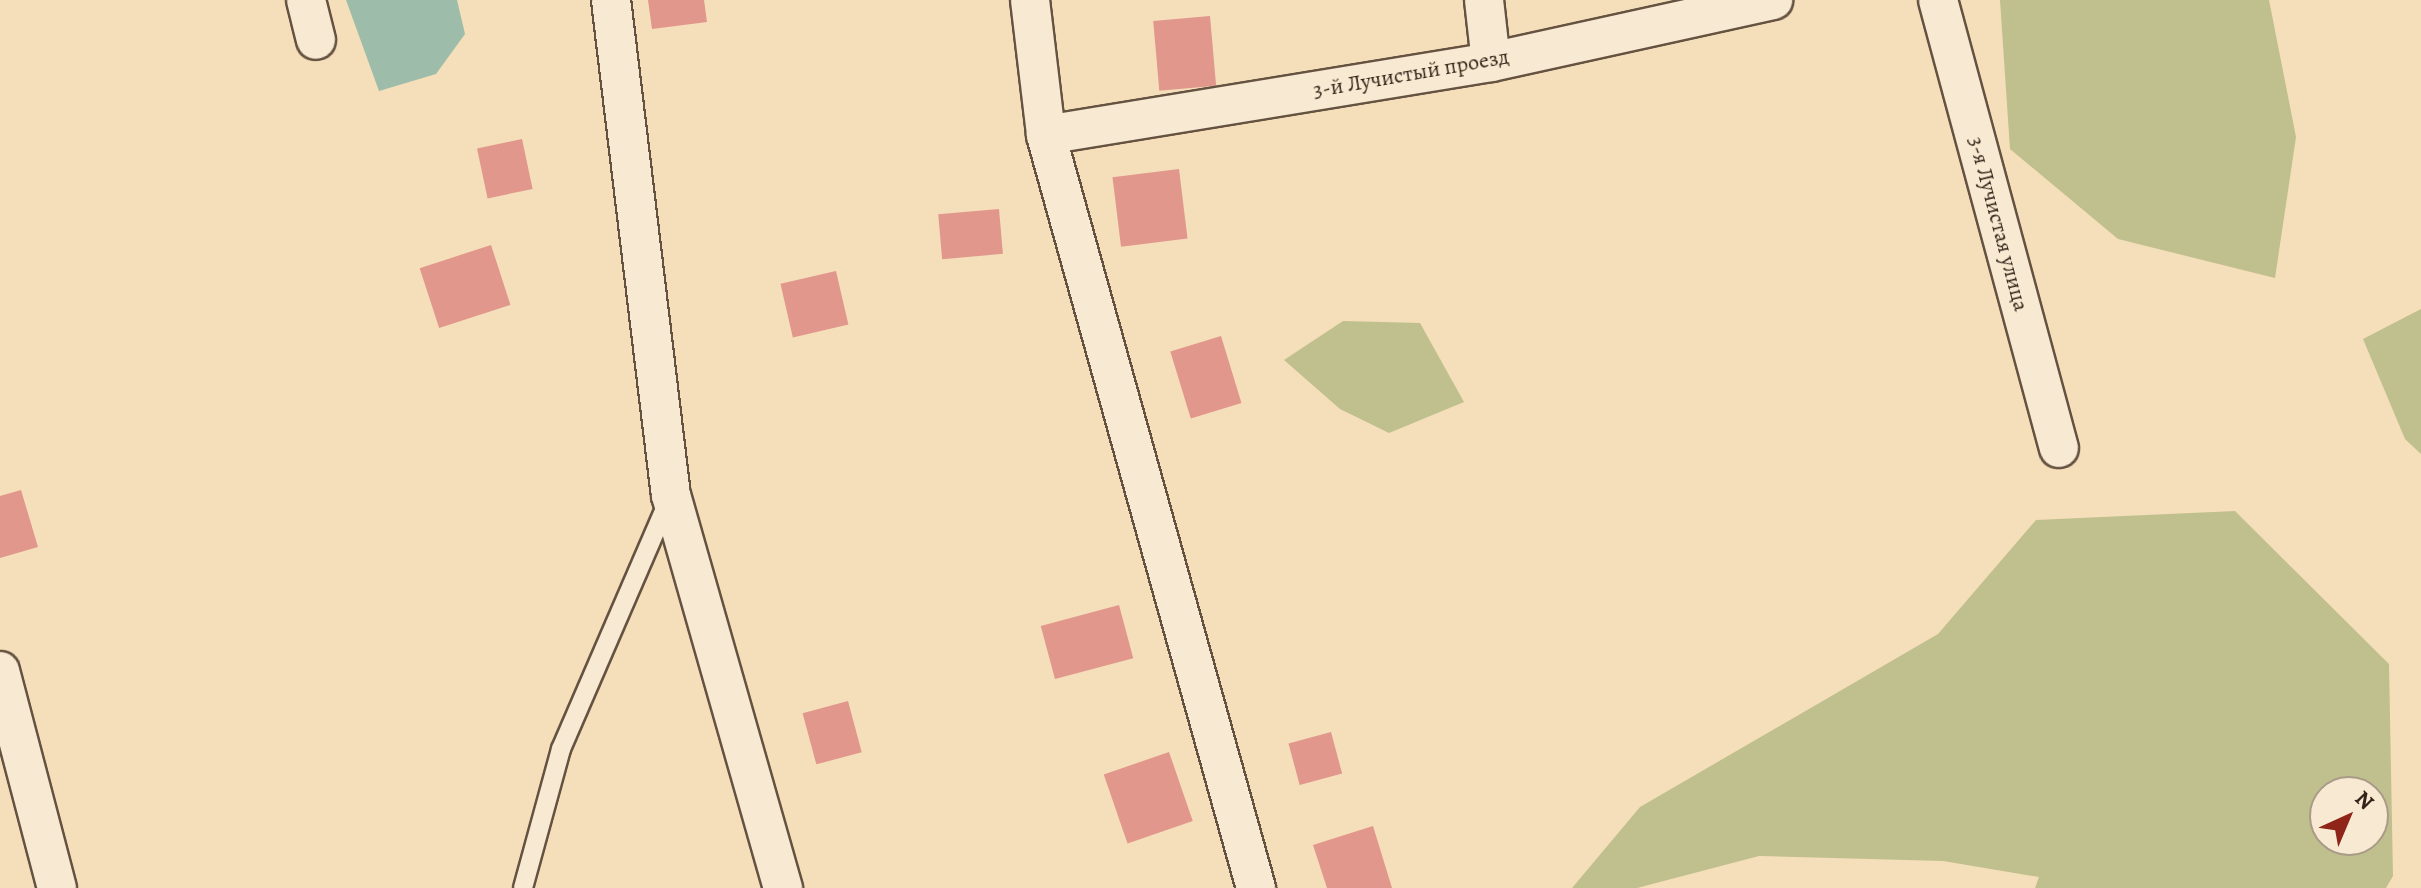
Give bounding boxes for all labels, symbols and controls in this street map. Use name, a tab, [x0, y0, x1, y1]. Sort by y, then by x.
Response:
street label: 3-й Лучистый проезд	[1311, 44, 1511, 104]
street label: 3-я Лучистая улица	[1962, 134, 2034, 314]
north arrow	[2309, 776, 2389, 856]
text: N	[2348, 784, 2380, 817]

